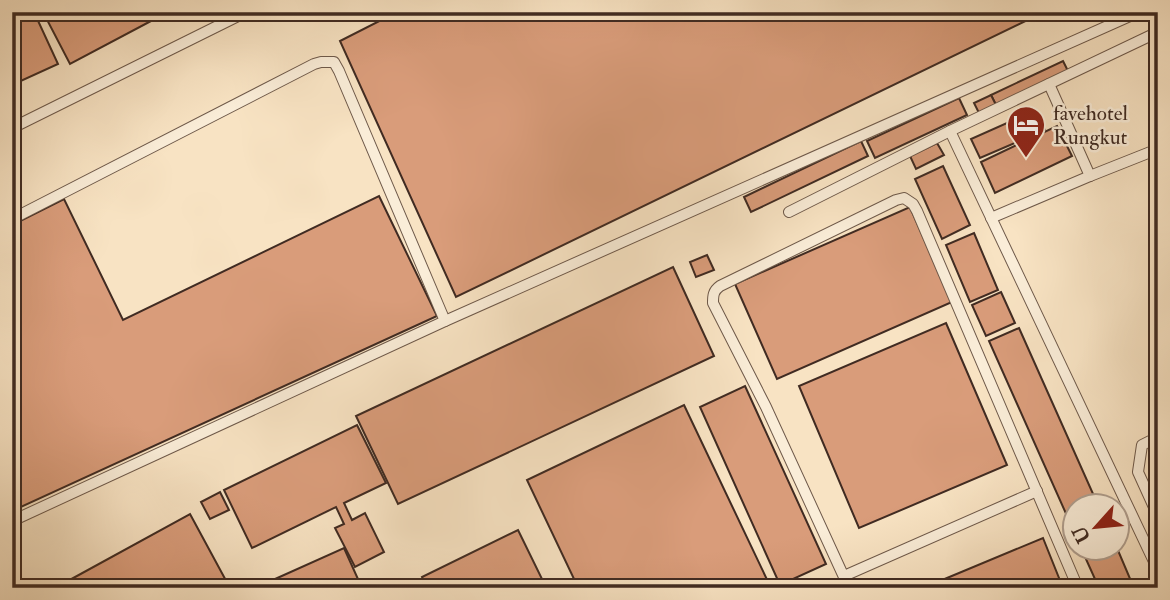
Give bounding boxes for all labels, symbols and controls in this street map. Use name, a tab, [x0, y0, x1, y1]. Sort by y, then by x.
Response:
place label: favehotel Rungkut	[1053, 100, 1128, 151]
hotel icon: favehotel Rungkut	[1005, 104, 1047, 159]
north arrow	[1062, 491, 1132, 562]
text: U	[1067, 522, 1096, 547]

